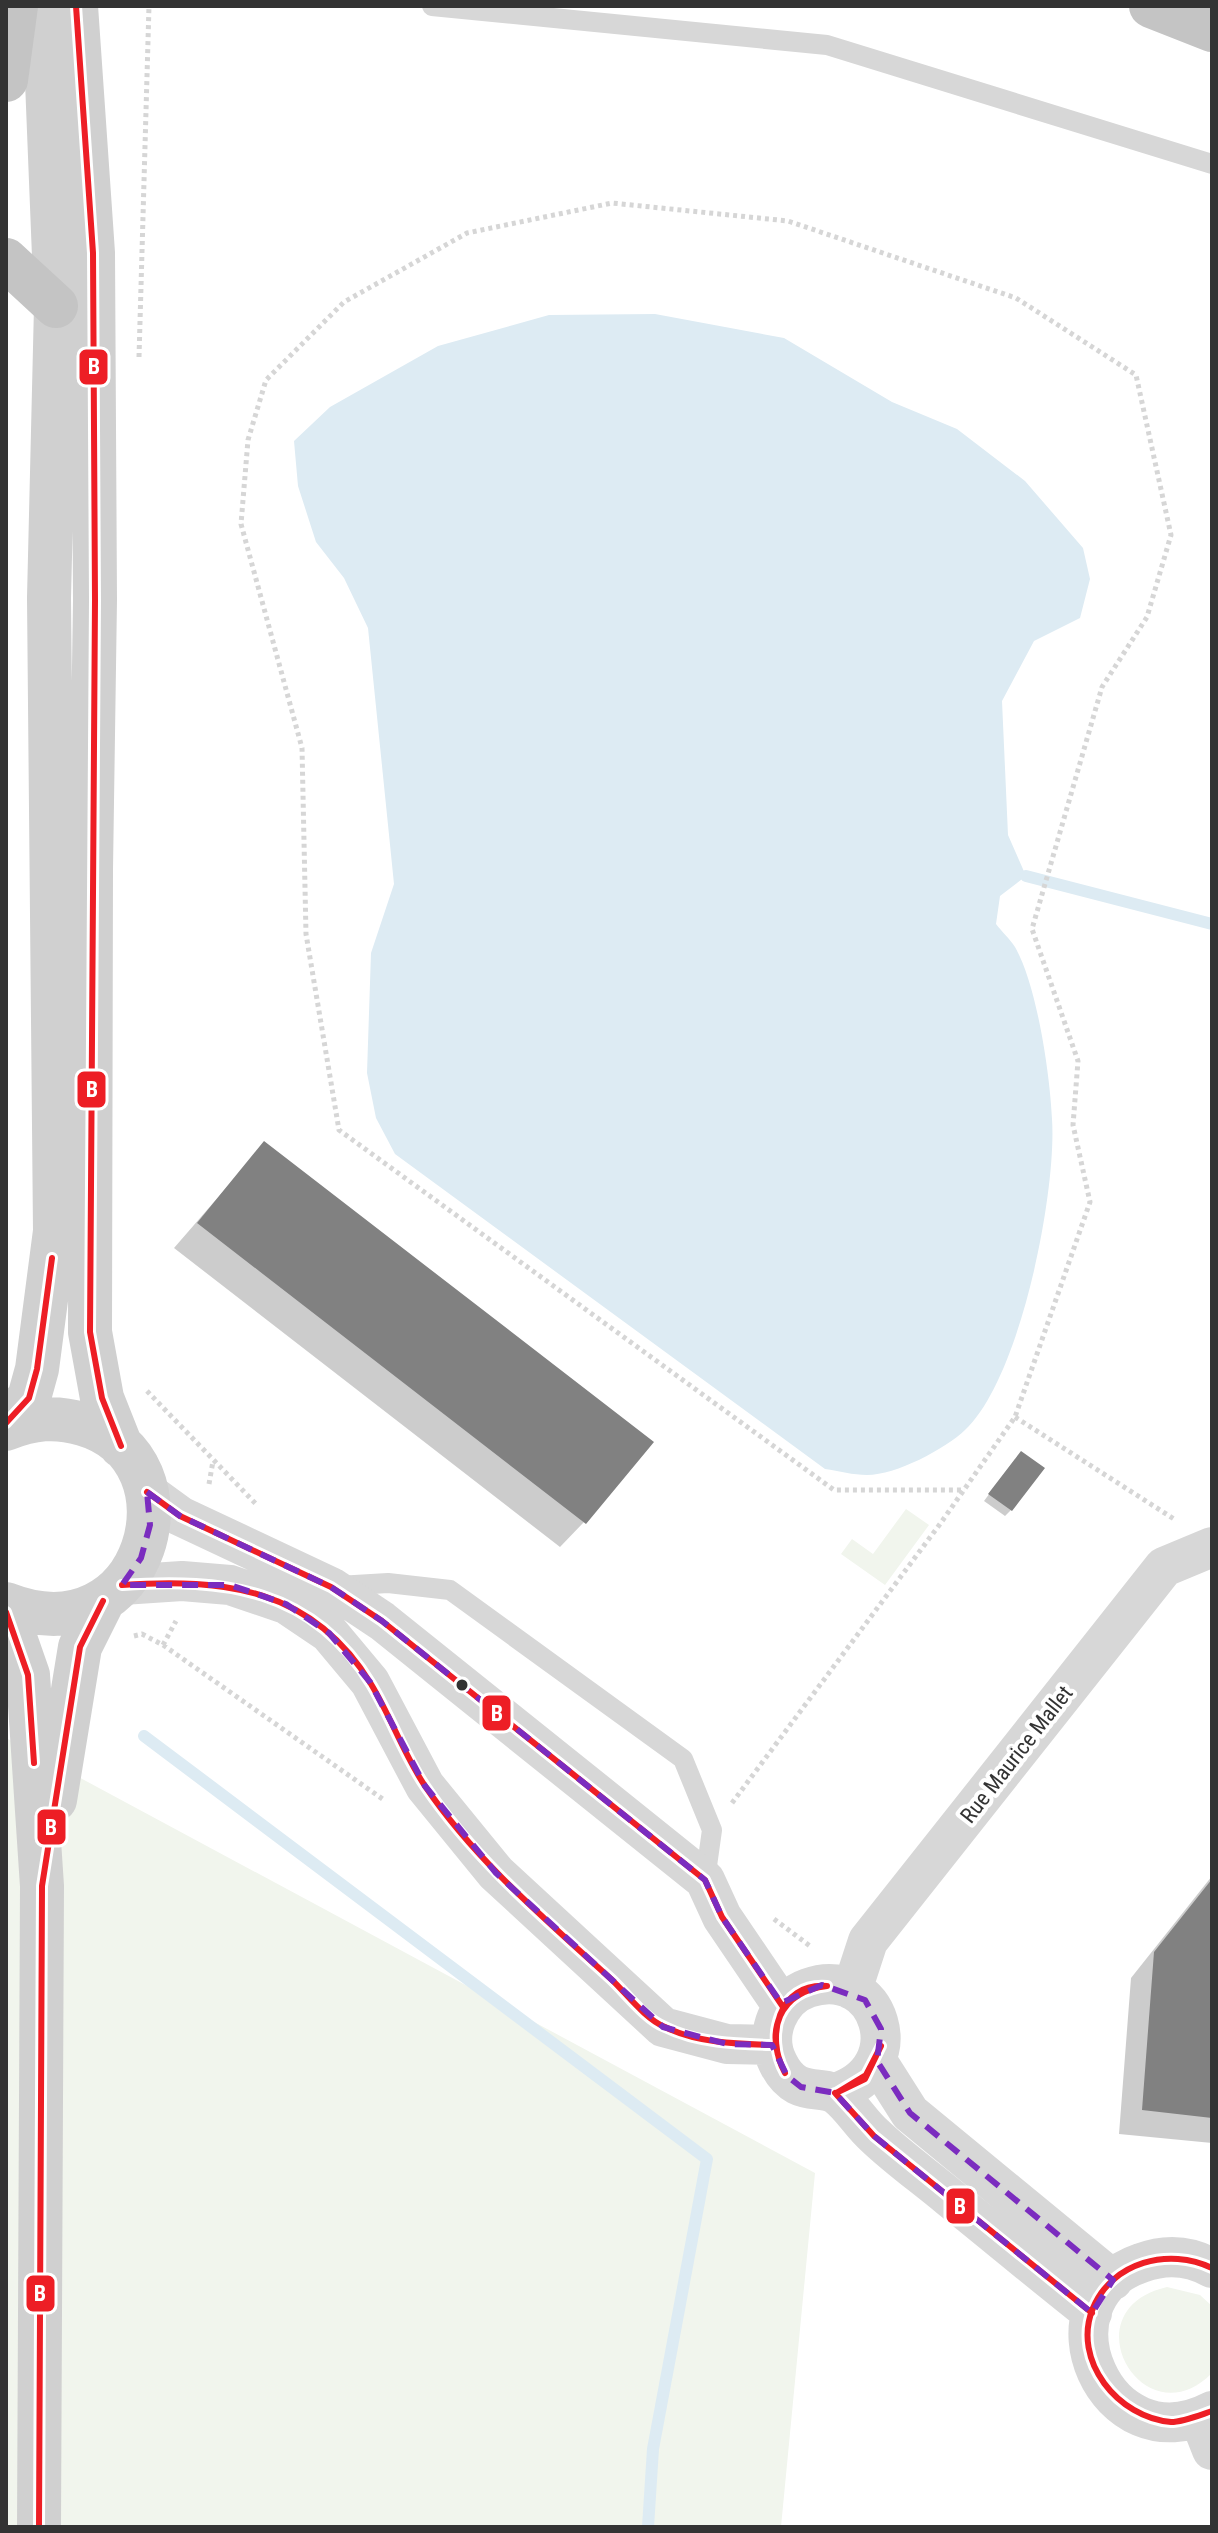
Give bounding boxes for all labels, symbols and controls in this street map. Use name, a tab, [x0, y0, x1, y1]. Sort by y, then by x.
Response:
line badge: B	[78, 348, 109, 386]
text: B	[88, 354, 100, 379]
line badge: B	[76, 1070, 107, 1109]
text: B	[86, 1077, 98, 1102]
unlabelled marker	[454, 1677, 470, 1693]
street label: Rue Maurice Mallet	[955, 1681, 1078, 1828]
line badge: B	[481, 1694, 512, 1732]
text: B	[491, 1701, 503, 1726]
line badge: B	[36, 1808, 67, 1846]
text: B	[45, 1815, 57, 1840]
line badge: B	[945, 2187, 976, 2225]
text: B	[954, 2194, 966, 2219]
line badge: B	[25, 2274, 56, 2313]
text: B	[34, 2281, 46, 2306]

